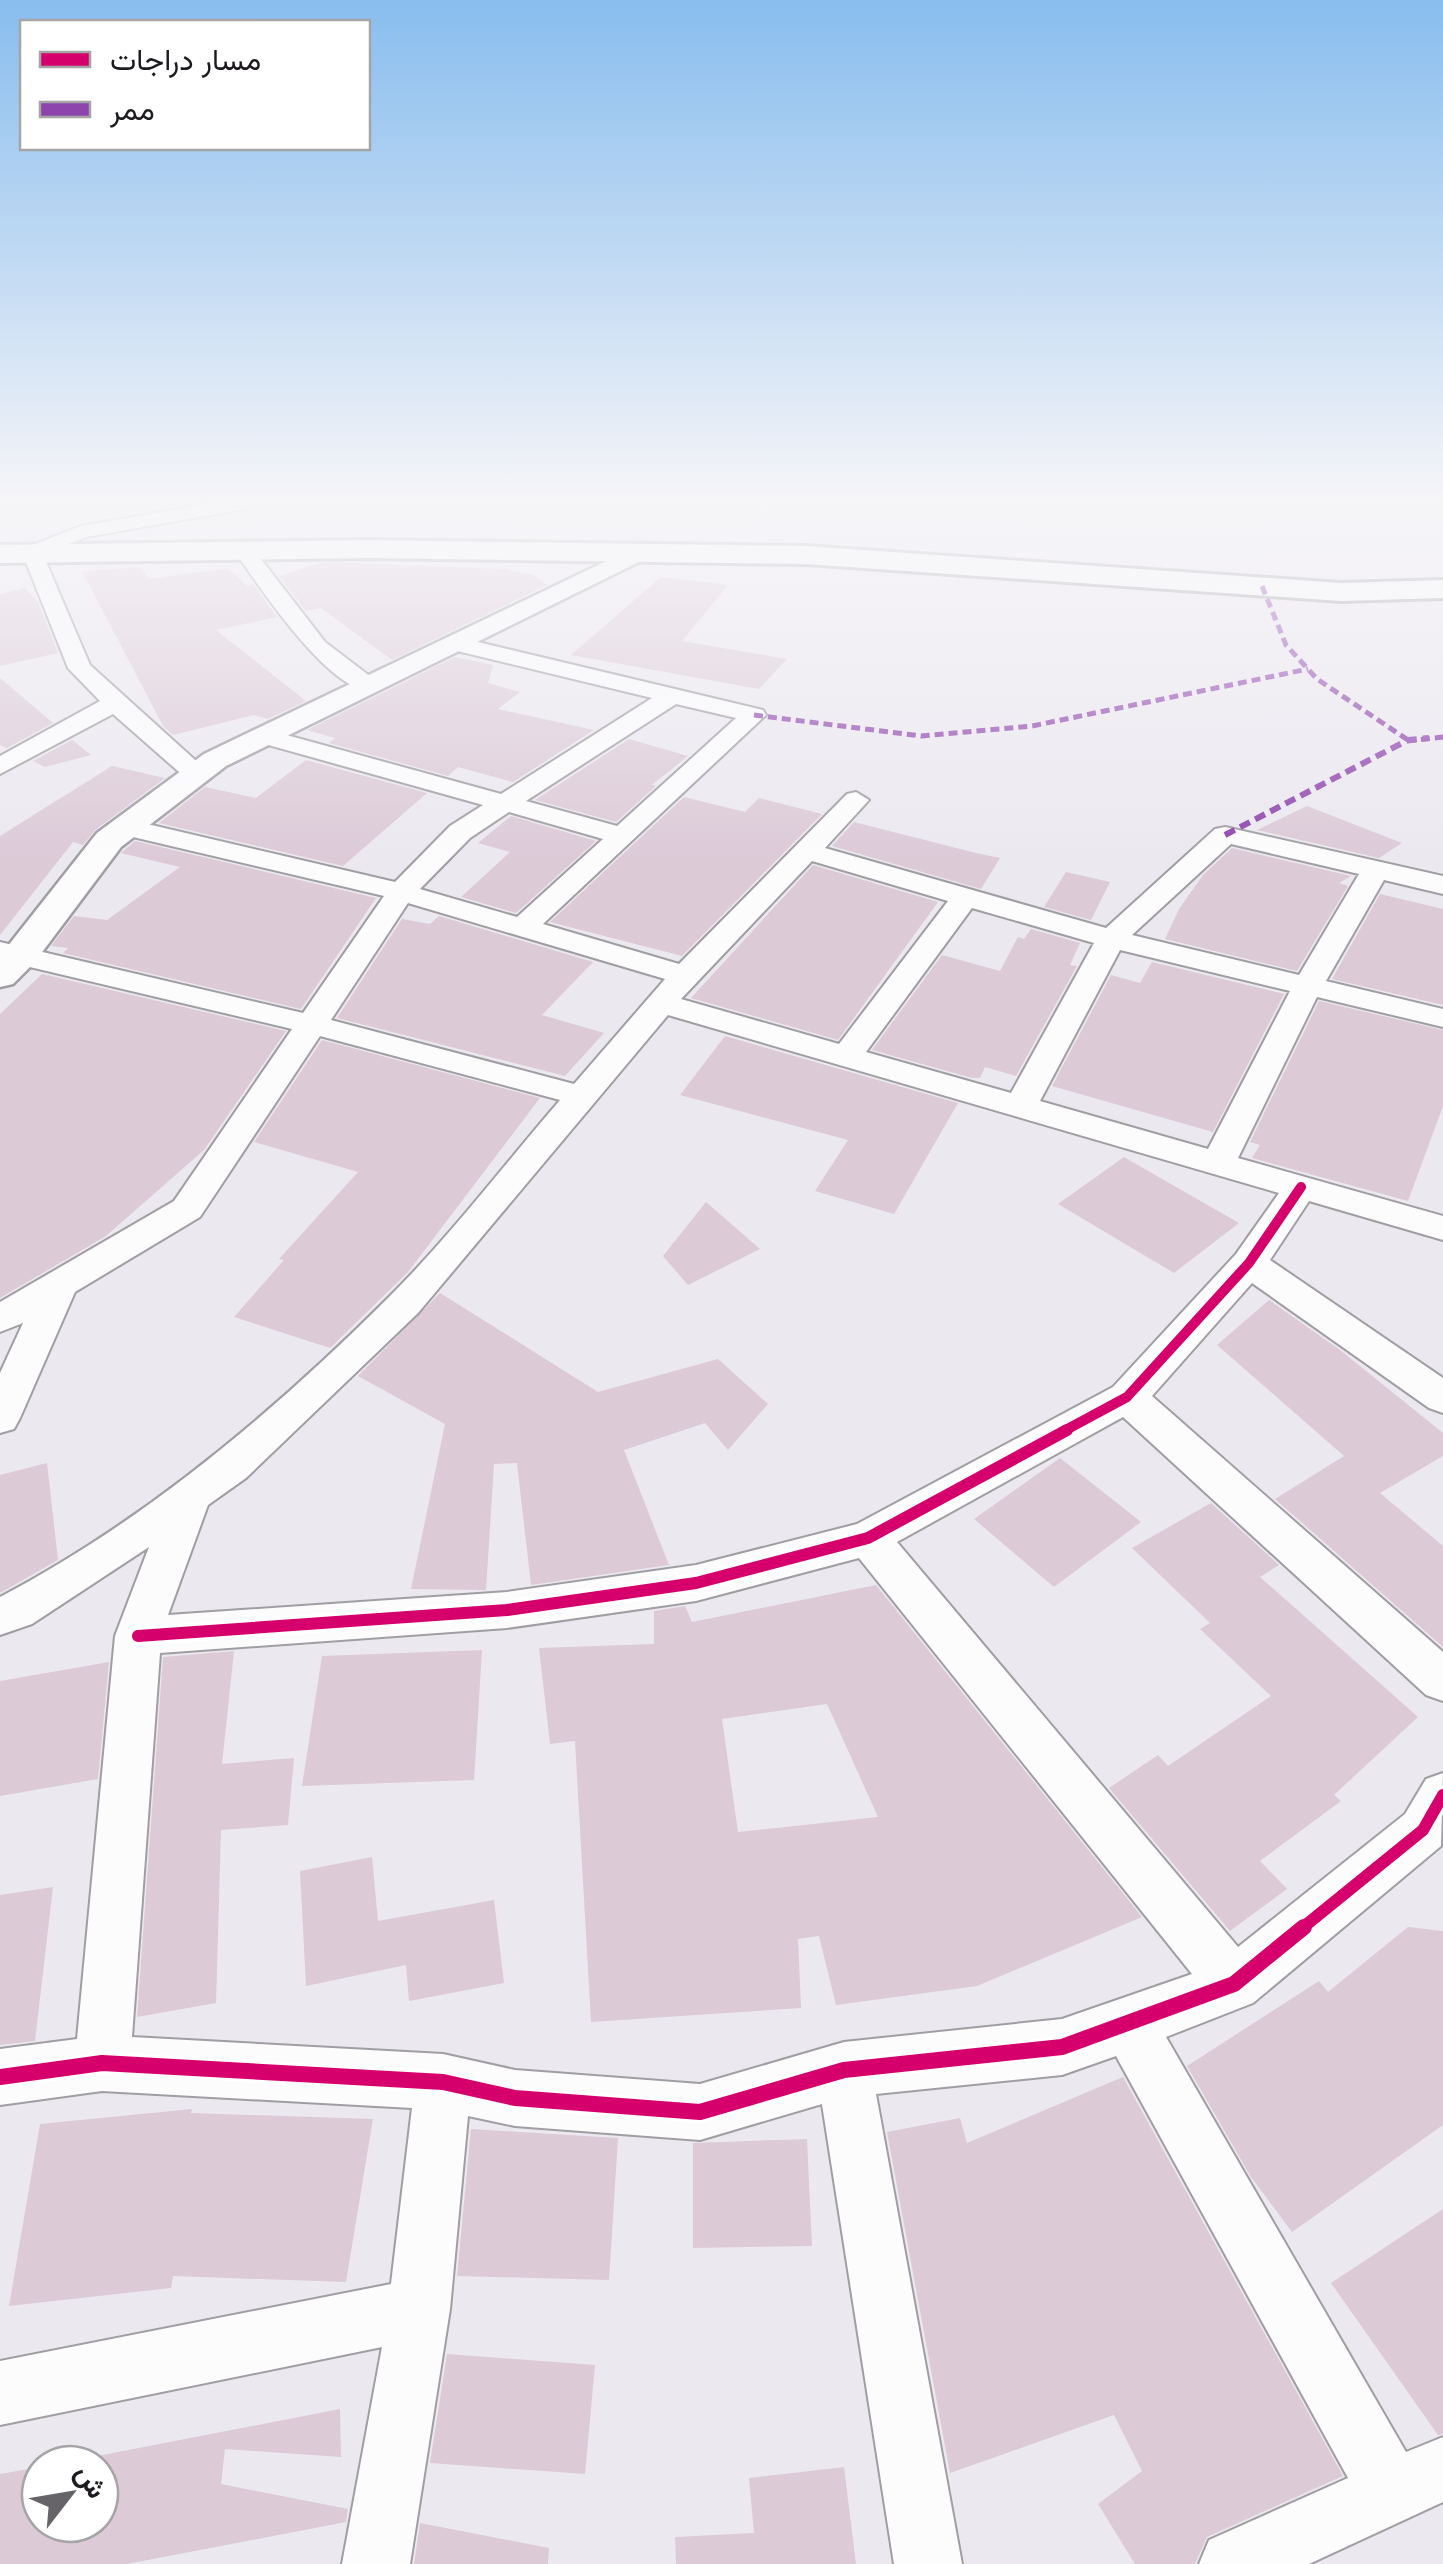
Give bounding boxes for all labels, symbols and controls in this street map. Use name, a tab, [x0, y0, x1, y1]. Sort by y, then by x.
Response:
legend	[20, 20, 370, 150]
text: مسار دراجات	[110, 40, 261, 79]
text: ممر	[109, 90, 155, 129]
north arrow	[20, 2444, 120, 2544]
text: ش	[66, 2457, 116, 2505]

